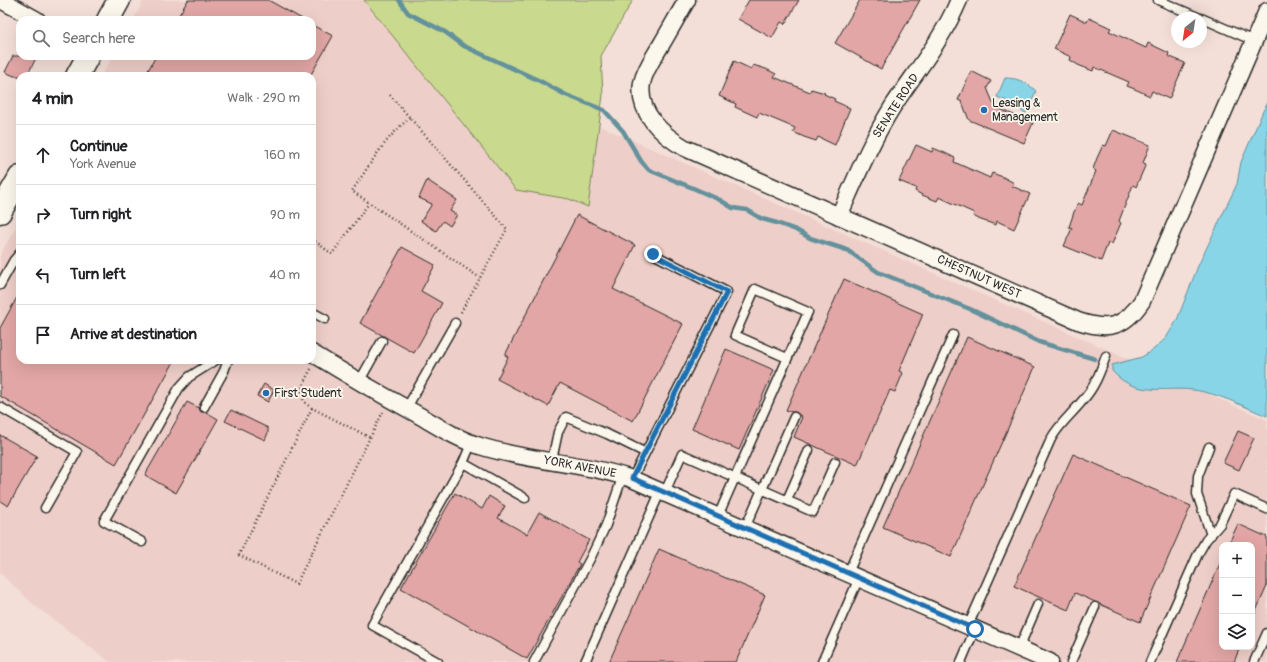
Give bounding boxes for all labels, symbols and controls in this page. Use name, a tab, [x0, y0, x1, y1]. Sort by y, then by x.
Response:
north arrow	[1171, 12, 1207, 48]
search box	[16, 16, 316, 60]
icon: search	[30, 27, 52, 49]
text: Search here	[62, 29, 135, 48]
street label: SENATE ROAD	[870, 71, 923, 141]
text: 4 min	[32, 88, 73, 109]
text: Walk · 290 m	[227, 90, 300, 106]
place label: Leasing & Management	[992, 96, 1058, 125]
marker: Leasing & Management	[979, 105, 989, 115]
text: Continue	[70, 137, 128, 156]
icon: ahead	[32, 144, 54, 166]
text: 160 m	[264, 147, 300, 163]
text: York Avenue	[70, 156, 136, 172]
icon: right	[32, 204, 54, 226]
text: Turn right	[70, 205, 131, 224]
text: 90 m	[270, 207, 300, 223]
route end	[644, 245, 662, 263]
street label: CHESTNUT WEST	[935, 252, 1024, 302]
icon: left	[32, 264, 54, 286]
text: Turn left	[70, 265, 126, 284]
text: 40 m	[269, 267, 300, 283]
icon: arrive	[32, 324, 54, 346]
text: Arrive at destination	[70, 325, 197, 344]
place label: First Student	[274, 386, 342, 401]
marker: First Student	[261, 388, 271, 398]
street label: YORK AVENUE	[541, 452, 618, 481]
map controls	[1219, 542, 1255, 650]
button: +	[1219, 542, 1255, 578]
button: −	[1219, 578, 1255, 614]
button: layers	[1219, 614, 1255, 650]
route start	[966, 620, 984, 638]

